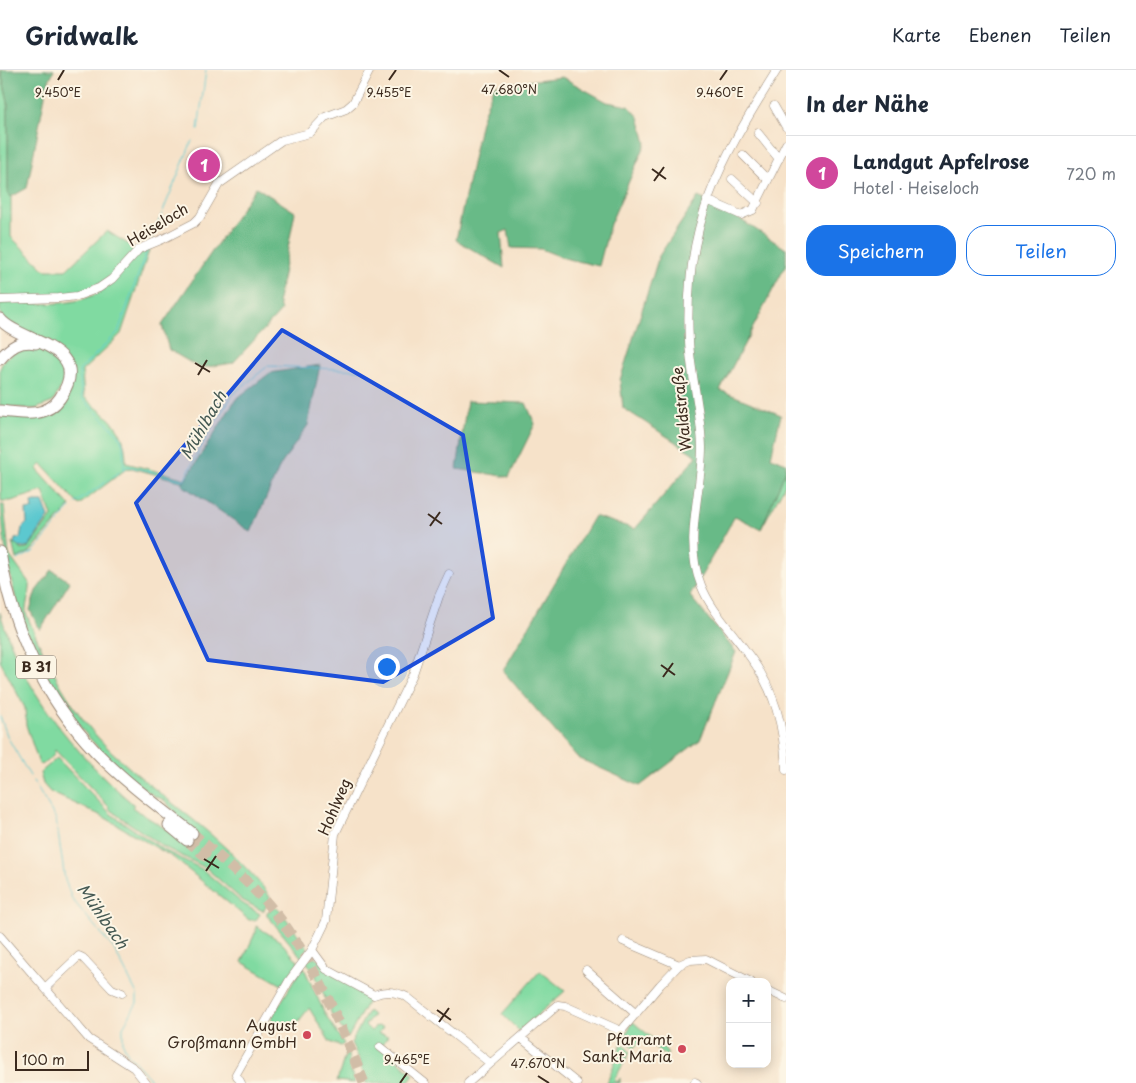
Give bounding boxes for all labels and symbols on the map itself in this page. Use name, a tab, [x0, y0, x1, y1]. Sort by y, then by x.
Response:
text: 47.680°N	[481, 80, 537, 98]
text: 9.450°E	[35, 83, 81, 101]
text: 9.455°E	[366, 83, 412, 101]
text: 9.460°E	[696, 83, 744, 101]
pin: 1	[188, 146, 220, 184]
street label: Heiseloch	[122, 196, 192, 251]
street label: Waldstraße	[665, 366, 696, 452]
water label: Mühlbach	[173, 385, 232, 463]
your location	[374, 654, 400, 680]
road number: B 31	[16, 656, 56, 678]
street label: Hohlweg	[311, 774, 356, 839]
water label: Mühlbach	[72, 878, 136, 954]
place label: August Großmann GmbH	[167, 1013, 297, 1053]
place label: Pfarramt Sankt Maria	[582, 1027, 673, 1067]
marker: August Großmann GmbH	[301, 1029, 313, 1041]
marker: Pfarramt Sankt Maria	[676, 1043, 688, 1055]
scale bar	[15, 1048, 89, 1071]
text: 9.465°E	[384, 1050, 430, 1068]
text: 47.670°N	[511, 1054, 566, 1072]

